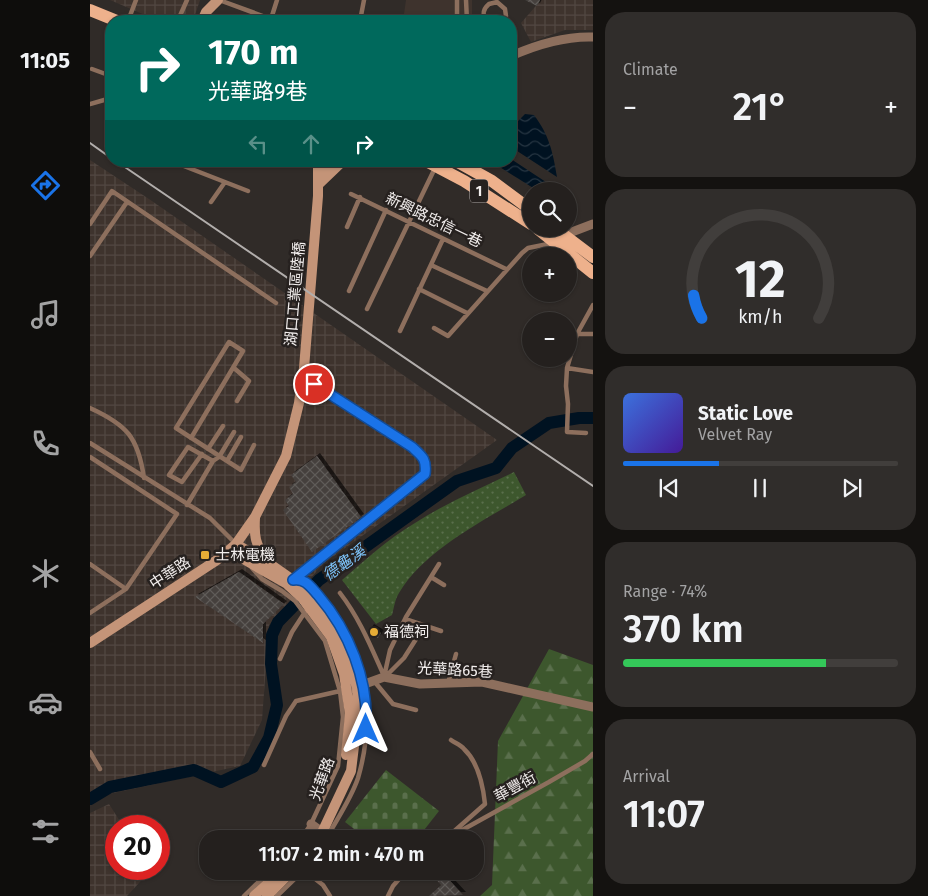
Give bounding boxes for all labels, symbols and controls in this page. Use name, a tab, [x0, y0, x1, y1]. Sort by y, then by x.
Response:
text: 170 m	[208, 31, 299, 73]
icon: right	[125, 35, 190, 100]
text: 11:05	[20, 47, 70, 74]
text: Climate	[623, 60, 678, 79]
text: 光華路9巷	[208, 78, 308, 105]
text: 21°	[733, 84, 788, 130]
text: −	[623, 91, 637, 124]
text: +	[884, 91, 898, 124]
icon: left	[244, 130, 272, 158]
icon: ahead	[297, 130, 325, 158]
icon: right	[350, 130, 378, 158]
icon: directions	[28, 168, 63, 203]
road number: 1	[470, 180, 488, 202]
map controls	[522, 182, 577, 367]
button: search	[522, 182, 577, 237]
street label: 新興路忠信一巷	[383, 189, 485, 251]
street label: 湖口工業區陸橋	[281, 241, 309, 347]
button: +	[522, 247, 577, 302]
text: 12	[735, 248, 786, 311]
icon: music	[28, 297, 63, 332]
text: km/h	[738, 306, 783, 328]
button: −	[522, 312, 577, 367]
pin	[293, 363, 335, 405]
icon: arrive	[300, 370, 328, 398]
text: Static Love	[698, 402, 793, 425]
text: Velvet Ray	[698, 425, 772, 444]
icon: phone	[28, 426, 63, 461]
icon: previous	[655, 474, 683, 502]
icon: pause	[746, 474, 774, 502]
icon: next	[838, 474, 866, 502]
water label: 德龜溪	[319, 540, 371, 585]
place label: 士林電機	[215, 546, 275, 564]
marker: 士林電機	[199, 549, 211, 561]
street label: 中華路	[146, 553, 194, 593]
icon: climate	[28, 556, 63, 591]
text: Range · 74%	[623, 582, 707, 601]
text: 370 km	[623, 606, 744, 652]
place label: 福德祠	[384, 623, 429, 641]
marker: 福德祠	[368, 626, 380, 638]
street label: 光華路65巷	[417, 659, 493, 681]
icon: car	[28, 685, 63, 720]
position arrow	[339, 702, 391, 754]
street label: 光華路	[306, 755, 338, 803]
text: Arrival	[623, 767, 670, 786]
street label: 華豐街	[491, 768, 539, 806]
text: 11:07	[623, 791, 705, 837]
icon: filters	[28, 814, 63, 849]
speed limit sign: 20	[105, 815, 170, 880]
text: 11:07 · 2 min · 470 m	[259, 843, 424, 866]

